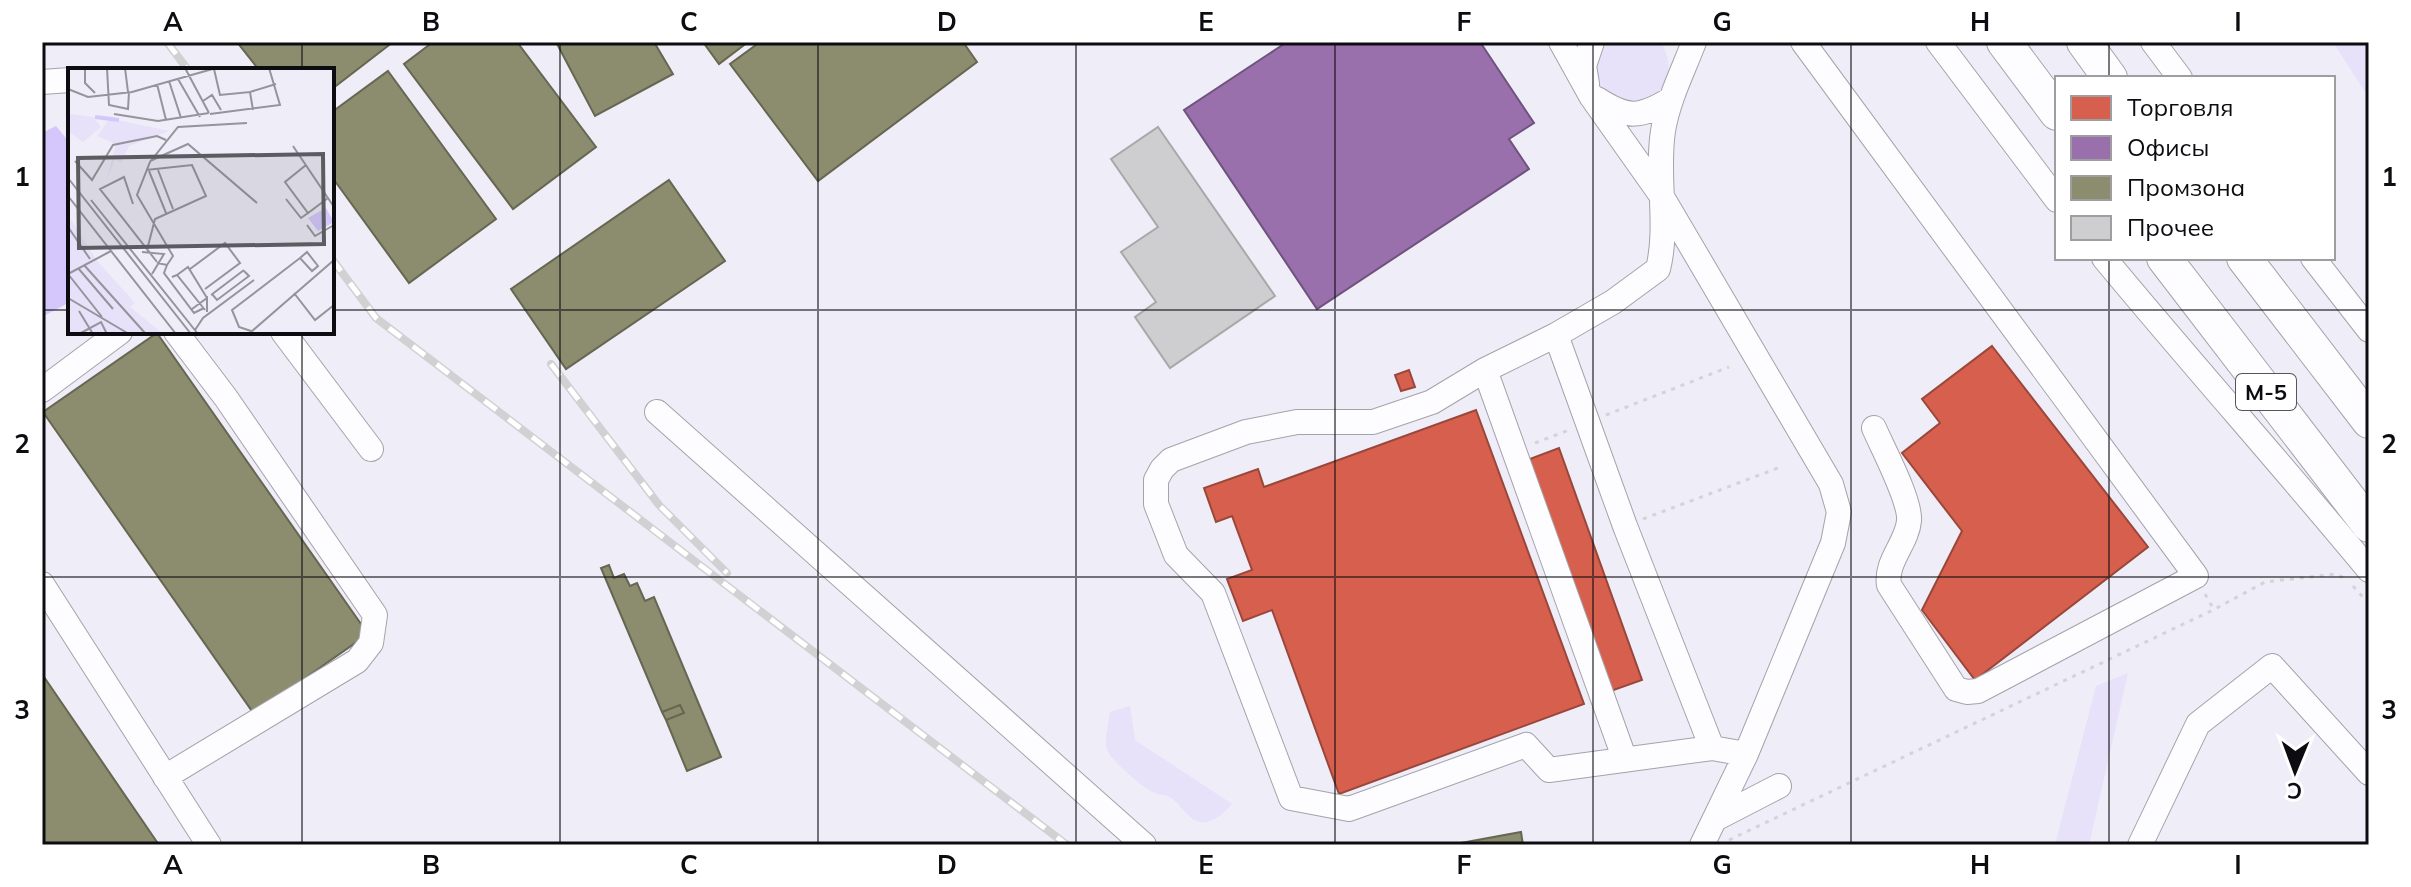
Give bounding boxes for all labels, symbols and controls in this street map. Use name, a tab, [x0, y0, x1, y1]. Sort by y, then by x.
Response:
text: A	[163, 5, 183, 38]
text: B	[422, 5, 440, 38]
text: C	[680, 5, 698, 38]
text: D	[937, 5, 957, 38]
text: E	[1198, 5, 1214, 38]
text: F	[1457, 5, 1472, 38]
text: G	[1712, 5, 1732, 38]
text: H	[1970, 5, 1990, 38]
text: I	[2234, 5, 2242, 38]
inset map	[68, 68, 334, 334]
legend	[2055, 76, 2335, 260]
text: Торговля	[2127, 92, 2234, 122]
text: Офисы	[2127, 132, 2209, 162]
text: 1	[14, 160, 30, 193]
text: 1	[2381, 160, 2397, 193]
text: Промзона	[2127, 172, 2245, 202]
text: Прочее	[2127, 212, 2214, 242]
road number: М-5	[2236, 374, 2296, 410]
text: 2	[14, 427, 30, 460]
text: 2	[2381, 427, 2397, 460]
text: 3	[14, 693, 30, 726]
text: 3	[2381, 693, 2397, 726]
north arrow	[2255, 731, 2335, 811]
text: С	[2287, 777, 2302, 805]
text: A	[163, 848, 183, 881]
text: B	[422, 848, 440, 881]
text: C	[680, 848, 698, 881]
text: D	[937, 848, 957, 881]
text: E	[1198, 848, 1214, 881]
text: F	[1457, 848, 1472, 881]
text: G	[1712, 848, 1732, 881]
text: H	[1970, 848, 1990, 881]
text: I	[2234, 848, 2242, 881]

